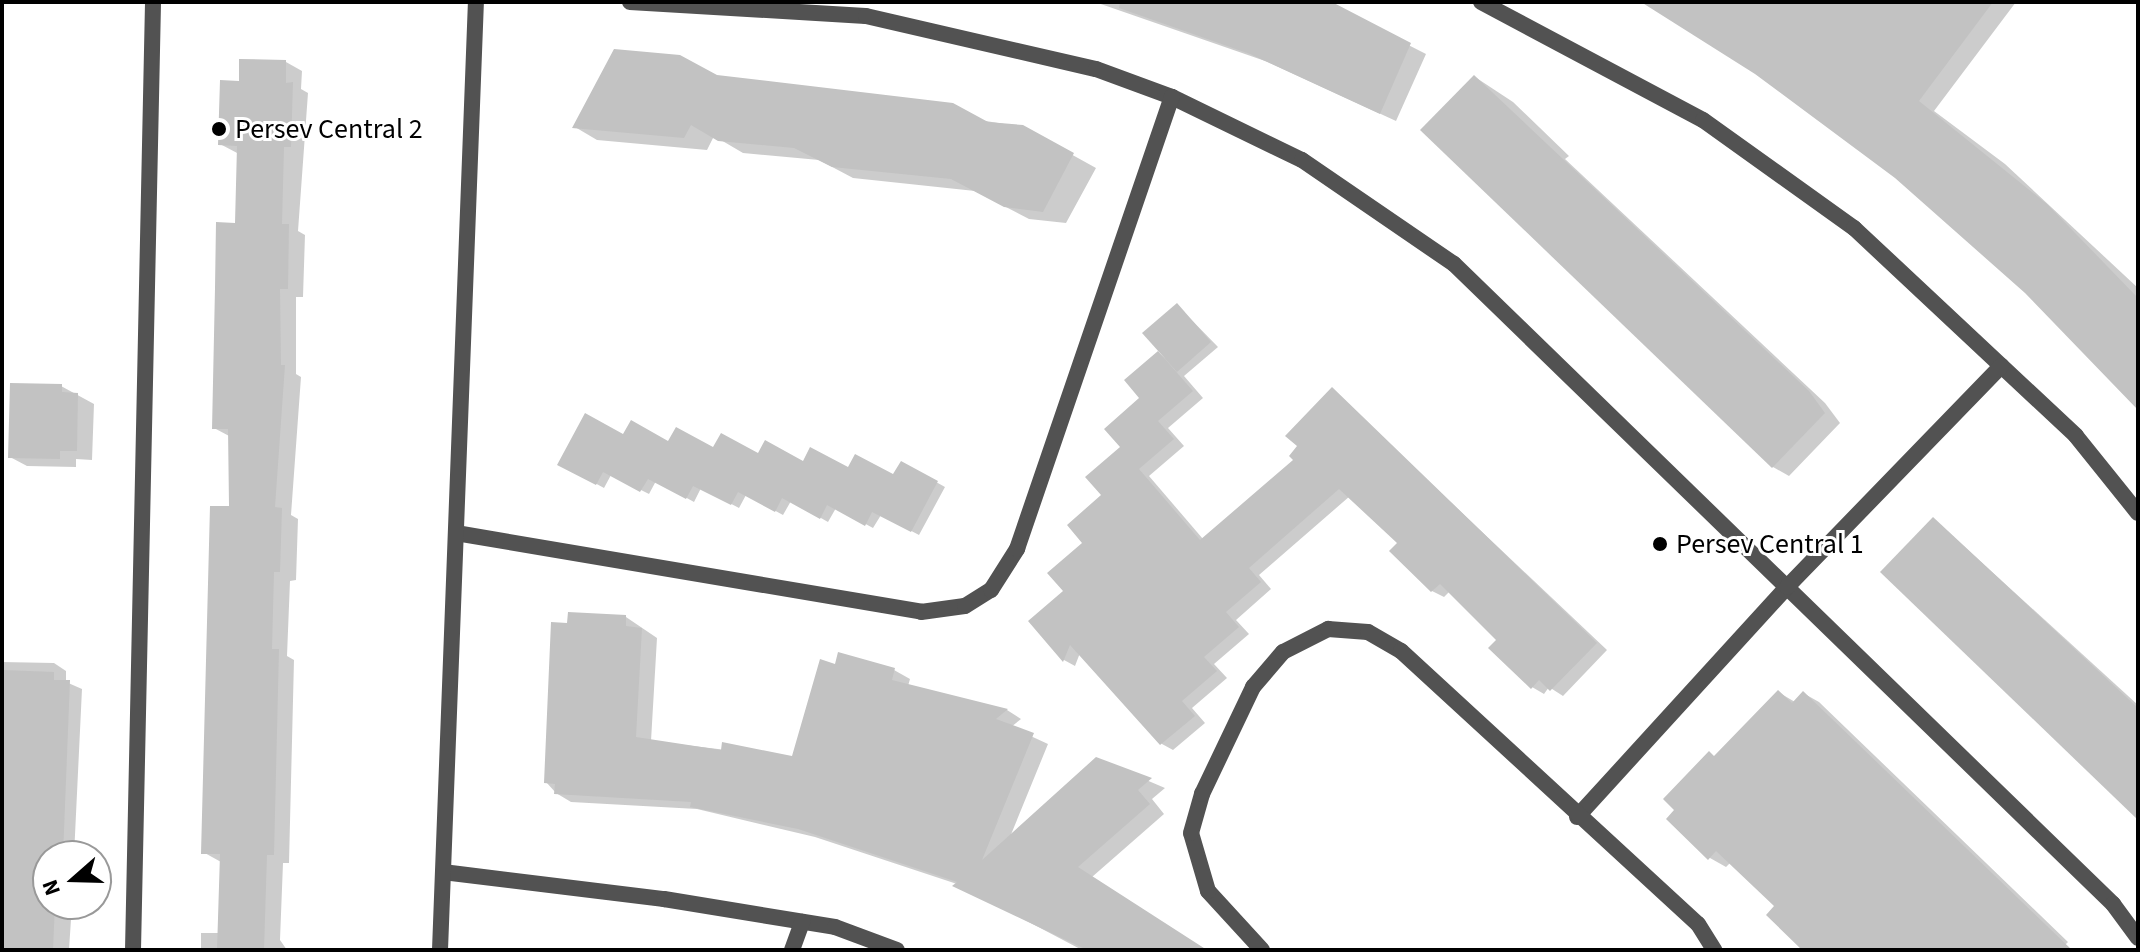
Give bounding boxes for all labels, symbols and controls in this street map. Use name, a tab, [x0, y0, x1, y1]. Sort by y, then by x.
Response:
place label: Persev Central 2	[235, 112, 423, 146]
marker: Persev Central 2	[210, 120, 228, 138]
place label: Persev Central 1	[1676, 527, 1864, 561]
marker: Persev Central 1	[1651, 535, 1669, 553]
north arrow	[32, 840, 112, 920]
text: N	[34, 875, 69, 900]

